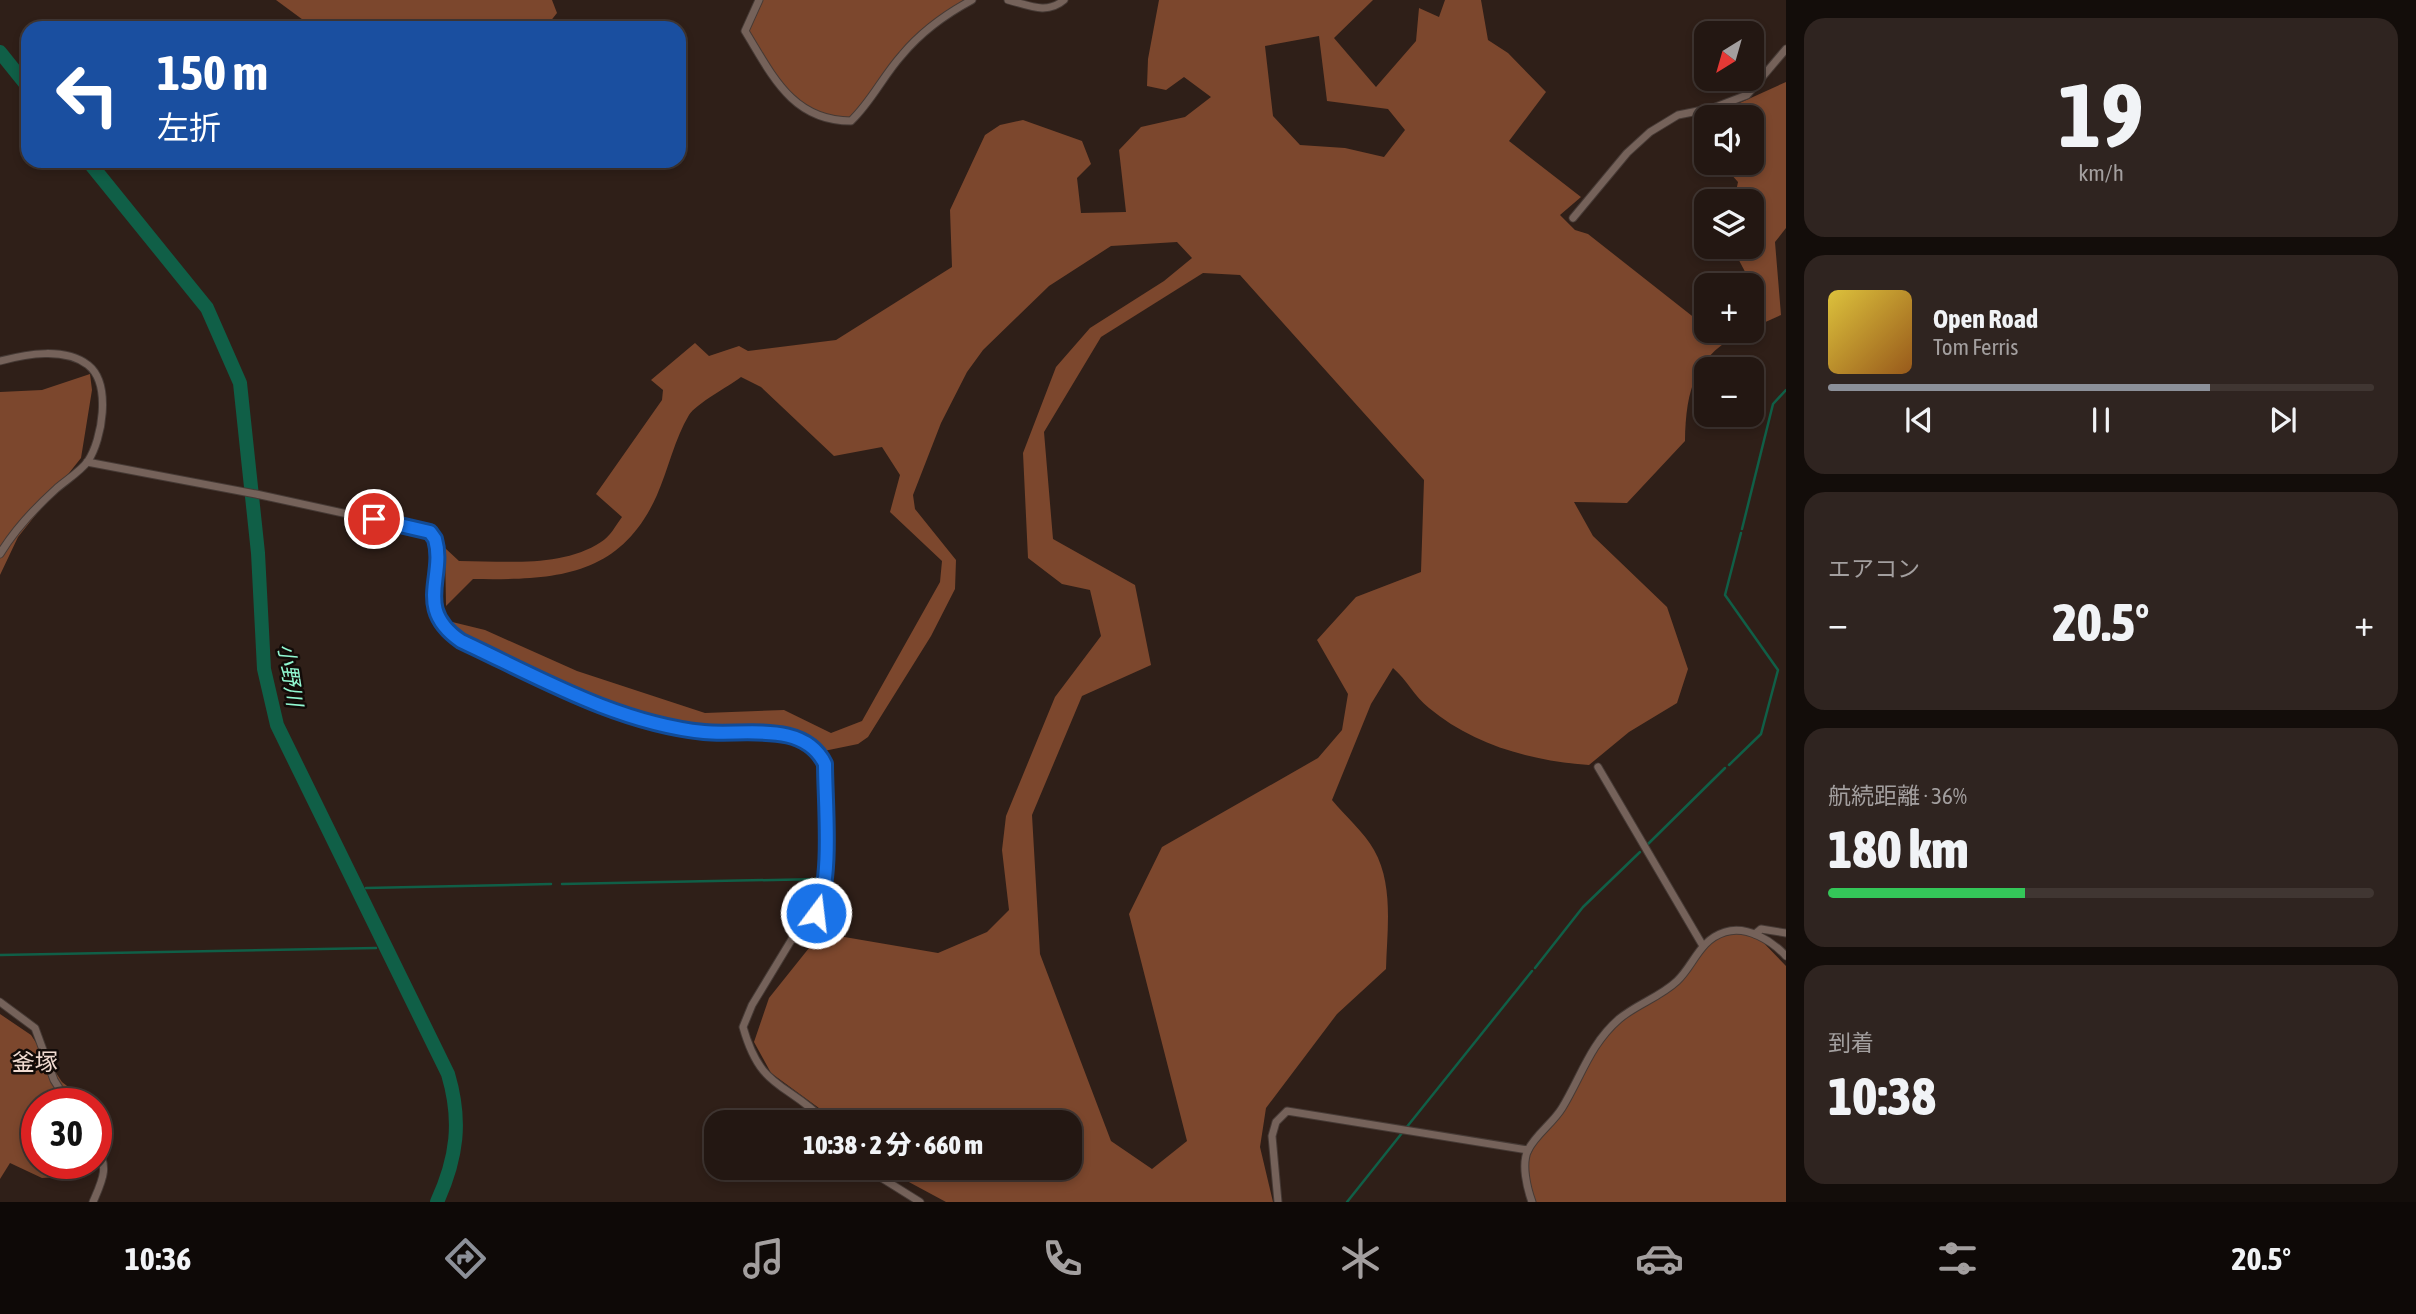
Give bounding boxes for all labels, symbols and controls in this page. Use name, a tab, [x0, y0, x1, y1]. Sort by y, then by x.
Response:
north arrow	[1694, 21, 1764, 91]
map controls	[1694, 21, 1764, 427]
text: 150 m	[157, 44, 268, 100]
icon: left	[42, 49, 133, 140]
text: 19	[2058, 62, 2144, 166]
button: sound	[1694, 105, 1764, 175]
text: 左折	[157, 109, 221, 146]
text: km/h	[2078, 160, 2124, 186]
button: layers	[1694, 189, 1764, 259]
button: +	[1694, 273, 1764, 343]
text: Open Road	[1933, 304, 2038, 334]
text: Tom Ferris	[1933, 334, 2018, 360]
button: −	[1694, 357, 1764, 427]
icon: previous	[1900, 401, 1938, 439]
icon: pause	[2082, 401, 2120, 439]
icon: next	[2264, 401, 2302, 439]
pin	[344, 489, 404, 549]
icon: arrive	[355, 500, 393, 538]
text: エアコン	[1828, 556, 1920, 582]
text: 20.5°	[2053, 592, 2149, 652]
text: −	[1828, 601, 1848, 644]
text: +	[2354, 601, 2374, 644]
water label: 小野川	[274, 642, 308, 710]
text: 航続距離 · 36%	[1828, 783, 1967, 809]
text: 180 km	[1828, 819, 1969, 879]
position arrow	[779, 876, 853, 950]
text: 到着	[1828, 1030, 1874, 1056]
district label: 釜塚	[12, 1049, 58, 1075]
text: 10:38	[1828, 1066, 1936, 1126]
speed limit sign: 30	[21, 1088, 112, 1179]
text: 10:38 · 2 分 · 660 m	[803, 1130, 983, 1160]
icon: directions	[441, 1234, 490, 1283]
icon: music	[739, 1234, 788, 1283]
icon: phone	[1038, 1234, 1087, 1283]
icon: climate	[1336, 1234, 1385, 1283]
icon: car	[1635, 1234, 1684, 1283]
icon: filters	[1933, 1234, 1982, 1283]
text: 10:36	[125, 1240, 191, 1277]
text: 20.5°	[2232, 1240, 2291, 1277]

